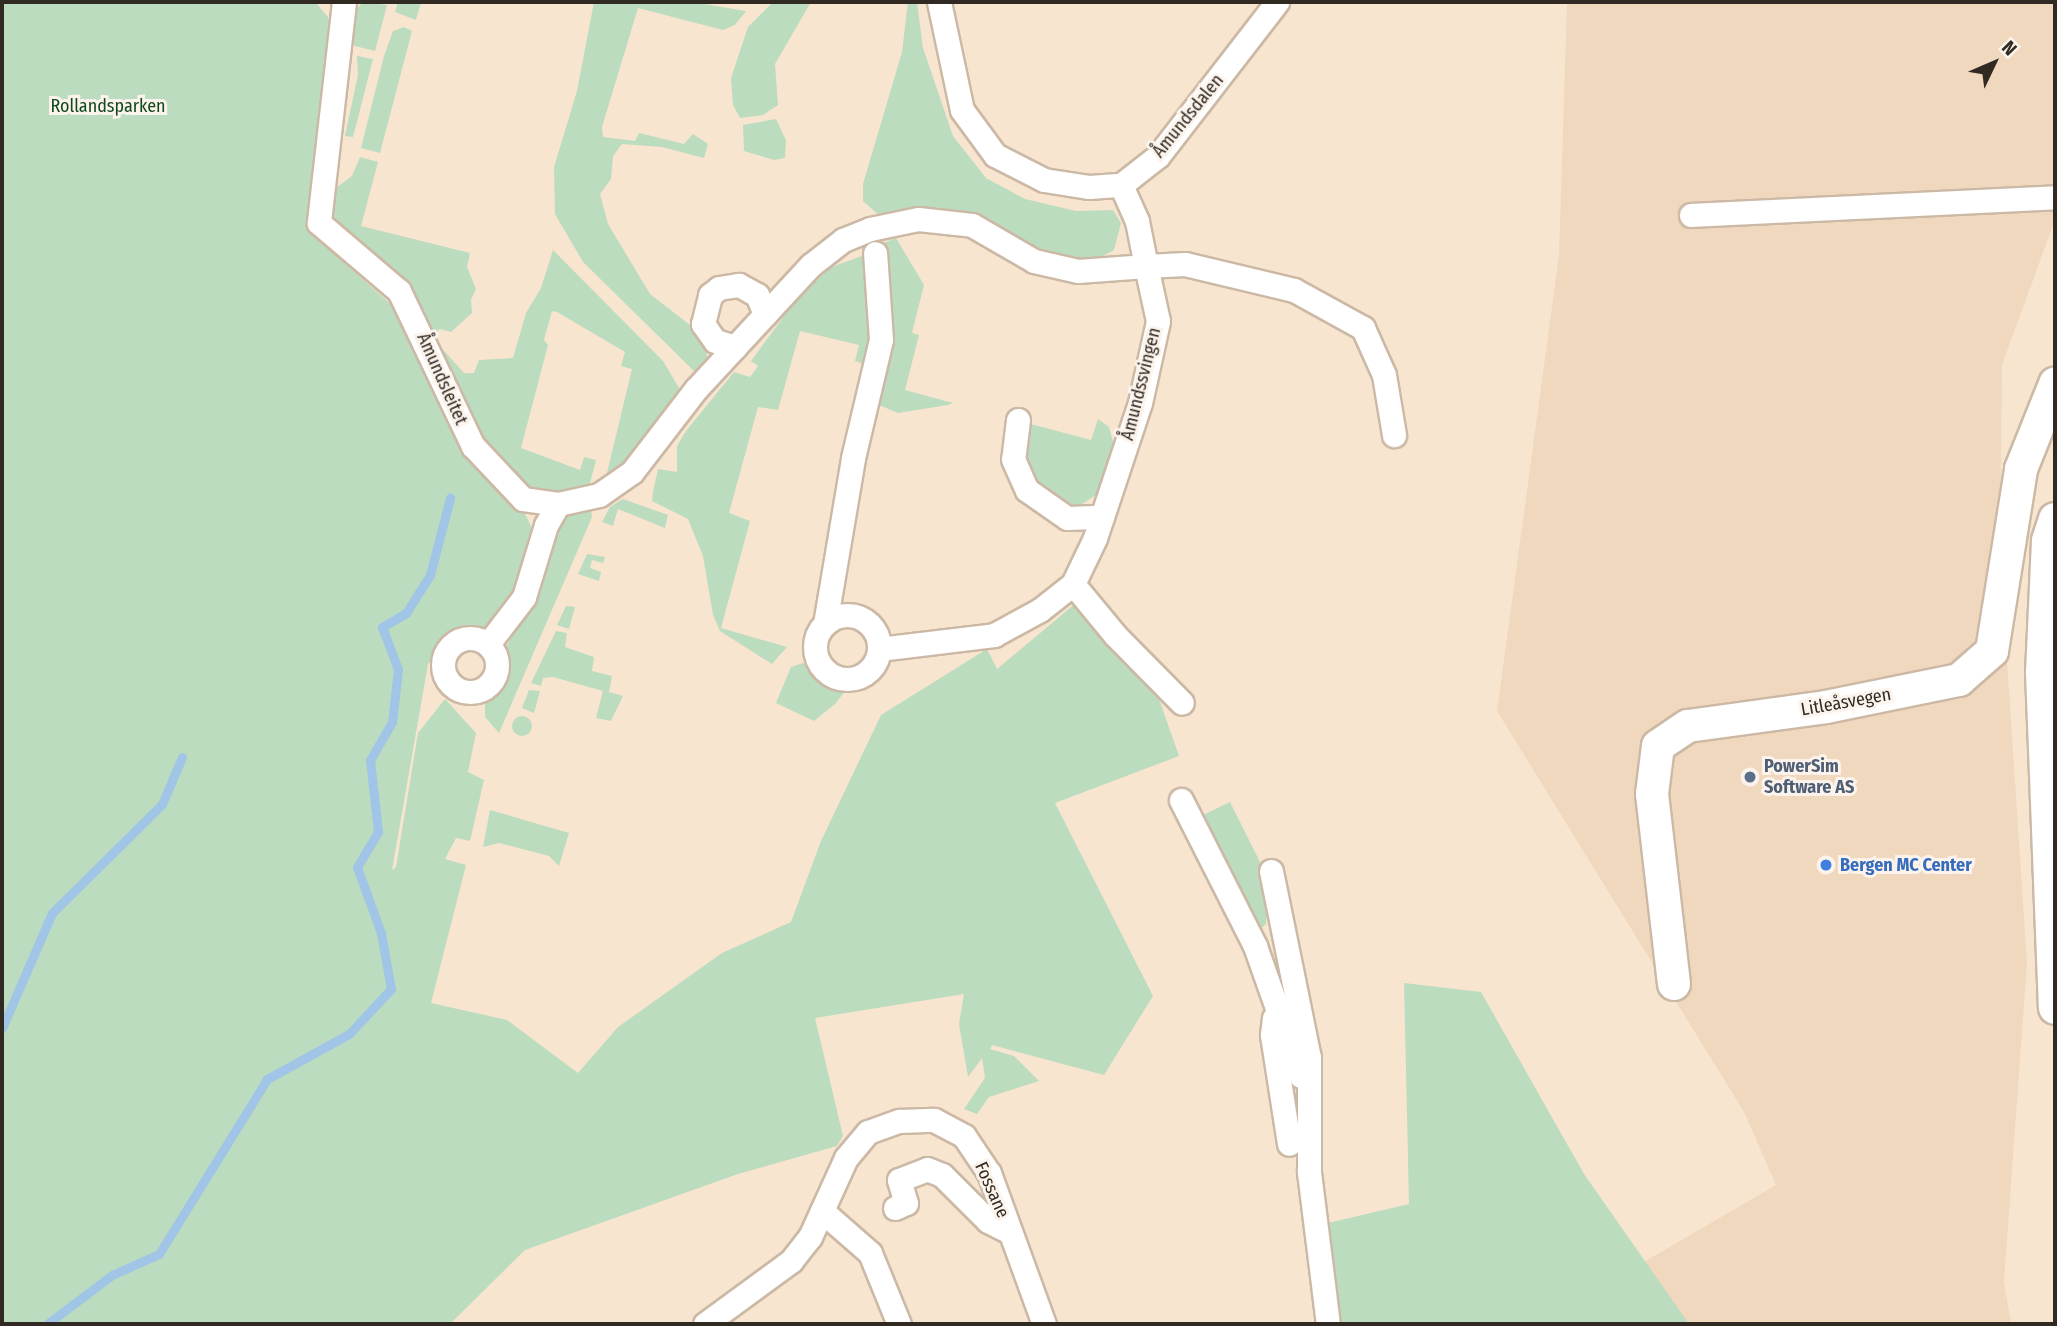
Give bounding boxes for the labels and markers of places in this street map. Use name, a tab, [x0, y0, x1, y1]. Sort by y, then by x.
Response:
place label: PowerSim Software AS	[1764, 756, 1854, 798]
marker: PowerSim Software AS	[1742, 769, 1758, 785]
place label: Bergen MC Center	[1840, 854, 1972, 876]
marker: Bergen MC Center	[1818, 857, 1834, 873]

